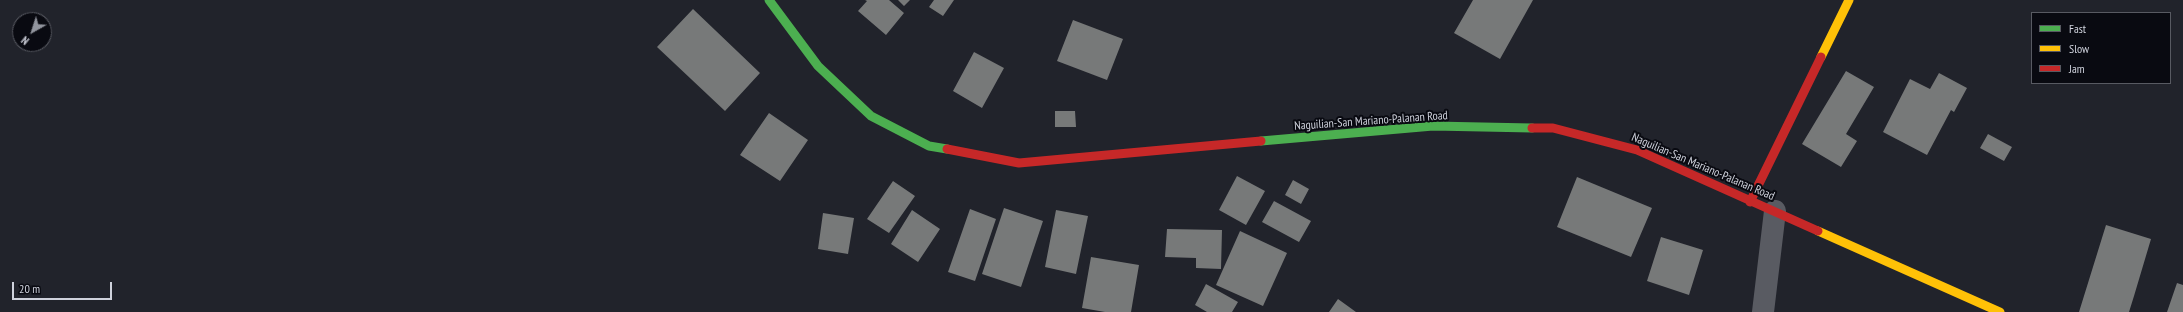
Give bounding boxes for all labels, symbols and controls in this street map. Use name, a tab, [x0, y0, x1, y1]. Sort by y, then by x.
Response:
north arrow	[12, 12, 52, 52]
legend	[2031, 12, 2171, 84]
text: Fast	[2069, 21, 2086, 36]
text: N	[18, 33, 32, 48]
text: Slow	[2069, 41, 2089, 56]
text: Jam	[2069, 61, 2085, 76]
street label: Naguilian-San Mariano-Palanan Road	[1294, 108, 1448, 134]
street label: Naguilian-San Mariano-Palanan Road	[1629, 130, 1777, 204]
scale bar	[14, 274, 114, 300]
text: 20 m	[19, 281, 40, 296]

